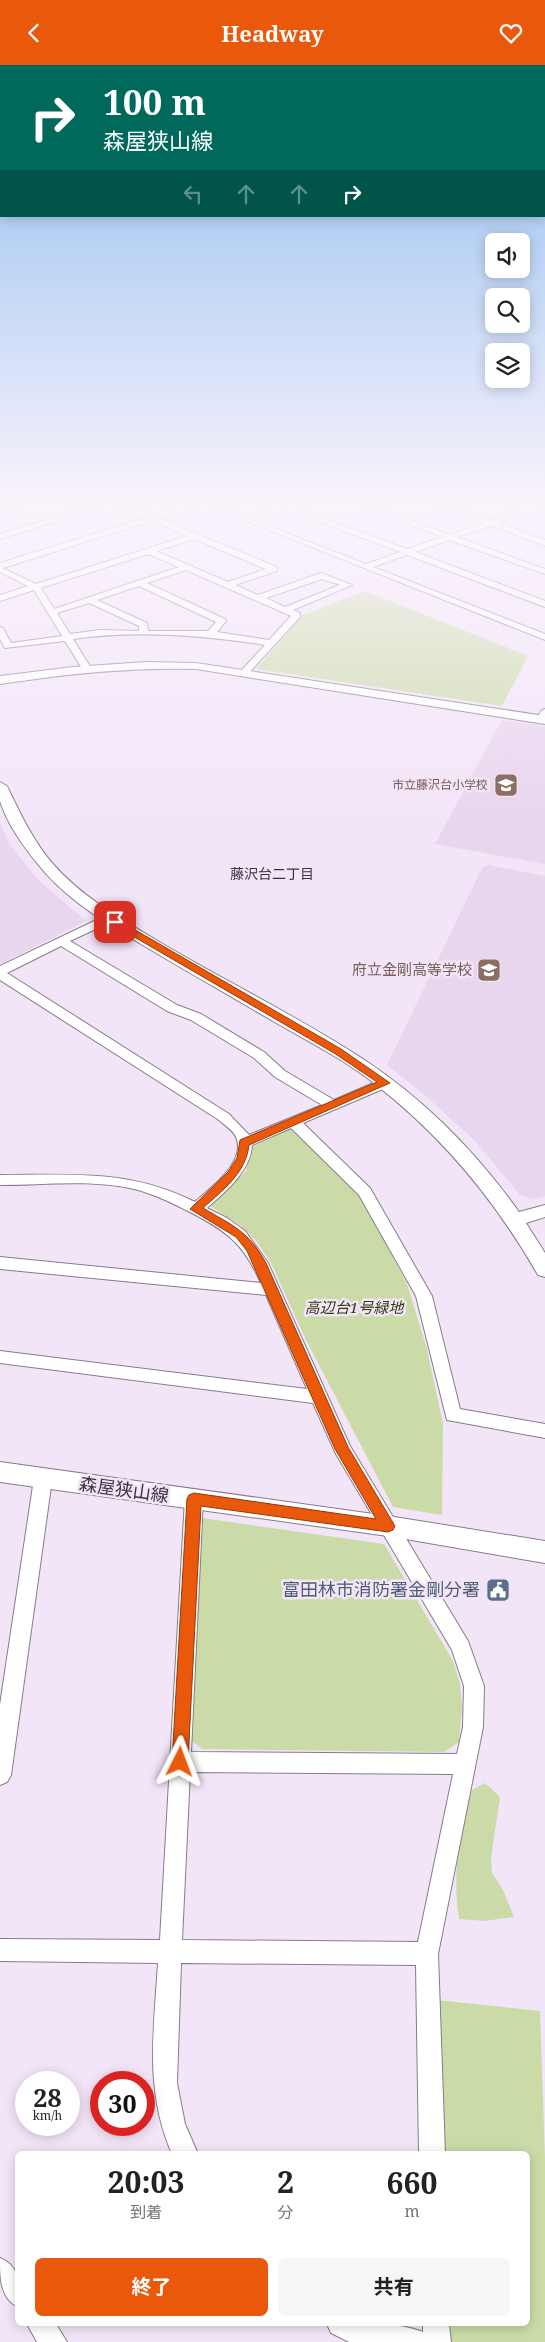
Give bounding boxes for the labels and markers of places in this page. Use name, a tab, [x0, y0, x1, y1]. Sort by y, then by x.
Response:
school or university icon: 市立藤沢台小学校	[493, 772, 519, 798]
place label: 市立藤沢台小学校	[392, 776, 488, 793]
pin	[94, 901, 136, 943]
school or university icon: 府立金剛高等学校	[476, 957, 502, 983]
place label: 府立金剛高等学校	[352, 959, 472, 979]
place label: 富田林市消防署金剛分署	[282, 1577, 480, 1601]
public building icon: 富田林市消防署金剛分署	[485, 1577, 511, 1603]

